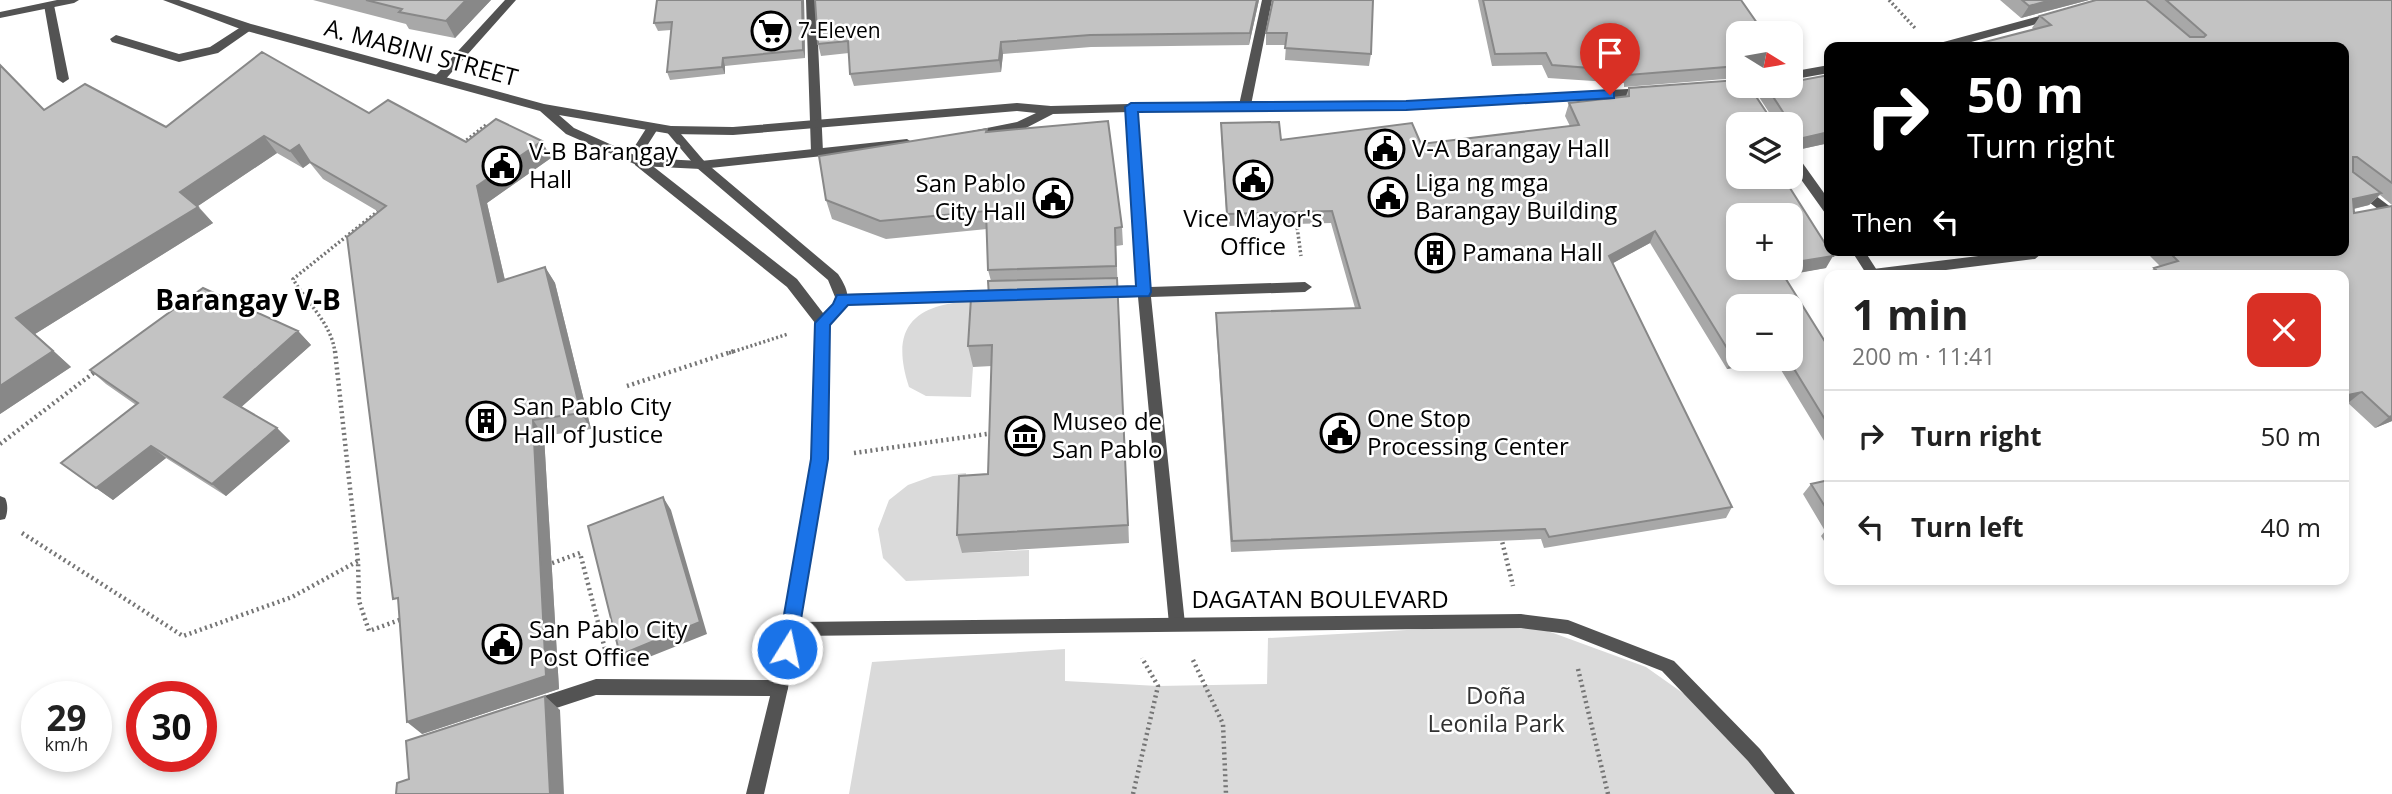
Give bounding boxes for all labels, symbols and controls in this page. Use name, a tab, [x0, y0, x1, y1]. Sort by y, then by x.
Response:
street label: A. MABINI STREET	[321, 10, 522, 93]
supermarket icon: 7-Eleven	[750, 10, 792, 52]
place label: 7-Eleven	[798, 16, 881, 44]
north arrow	[1726, 21, 1802, 98]
map controls	[1726, 21, 1803, 371]
pin	[1580, 23, 1640, 95]
icon: arrive	[1591, 34, 1629, 72]
text: 50 m	[1967, 61, 2084, 127]
icon: right	[1852, 70, 1943, 161]
button: layers	[1726, 112, 1803, 189]
text: Turn right	[1967, 124, 2115, 167]
public building icon: V-A Barangay Hall	[1364, 128, 1406, 170]
place label: V-A Barangay Hall	[1412, 131, 1610, 164]
place label: V-B Barangay Hall	[529, 134, 679, 195]
public building icon: V-B Barangay Hall	[481, 145, 523, 187]
public building icon: Vice Mayor's Office	[1232, 159, 1274, 201]
place label: Liga ng mga Barangay Building	[1415, 165, 1617, 226]
place label: San Pablo City Hall	[916, 166, 1026, 227]
public building icon: Liga ng mga Barangay Building	[1367, 176, 1409, 218]
public building icon: San Pablo City Hall	[1032, 177, 1074, 219]
place label: Vice Mayor's Office	[1183, 201, 1323, 262]
button: +	[1726, 203, 1803, 280]
icon: left	[1927, 203, 1965, 241]
text: Then	[1852, 204, 1913, 240]
building icon: Pamana Hall	[1414, 232, 1456, 274]
place label: Pamana Hall	[1462, 235, 1603, 268]
district label: Barangay V-B	[155, 280, 341, 318]
text: 1 min	[1852, 285, 1969, 342]
button: close	[2247, 293, 2321, 367]
button: −	[1726, 294, 1803, 371]
text: 200 m · 11:41	[1852, 340, 1995, 372]
place label: San Pablo City Hall of Justice	[513, 389, 672, 450]
building icon: San Pablo City Hall of Justice	[465, 400, 507, 442]
place label: One Stop Processing Center	[1367, 401, 1569, 462]
place label: Museo de San Pablo	[1052, 404, 1162, 465]
public building icon: One Stop Processing Center	[1319, 412, 1361, 454]
museum icon: Museo de San Pablo	[1004, 415, 1046, 457]
icon: right	[1852, 417, 1890, 455]
text: Turn right	[1911, 418, 2042, 454]
text: 50 m	[2260, 418, 2321, 454]
icon: left	[1852, 508, 1890, 546]
text: Turn left	[1911, 509, 2023, 545]
text: 40 m	[2260, 509, 2321, 545]
street label: DAGATAN BOULEVARD	[1191, 582, 1449, 615]
place label: San Pablo City Post Office	[529, 612, 688, 673]
position arrow	[750, 612, 824, 686]
public building icon: San Pablo City Post Office	[481, 623, 523, 665]
park label: Doña Leonila Park	[1427, 678, 1565, 739]
speed limit sign: 30	[126, 681, 217, 772]
text: 29	[46, 694, 87, 741]
text: km/h	[45, 732, 88, 756]

